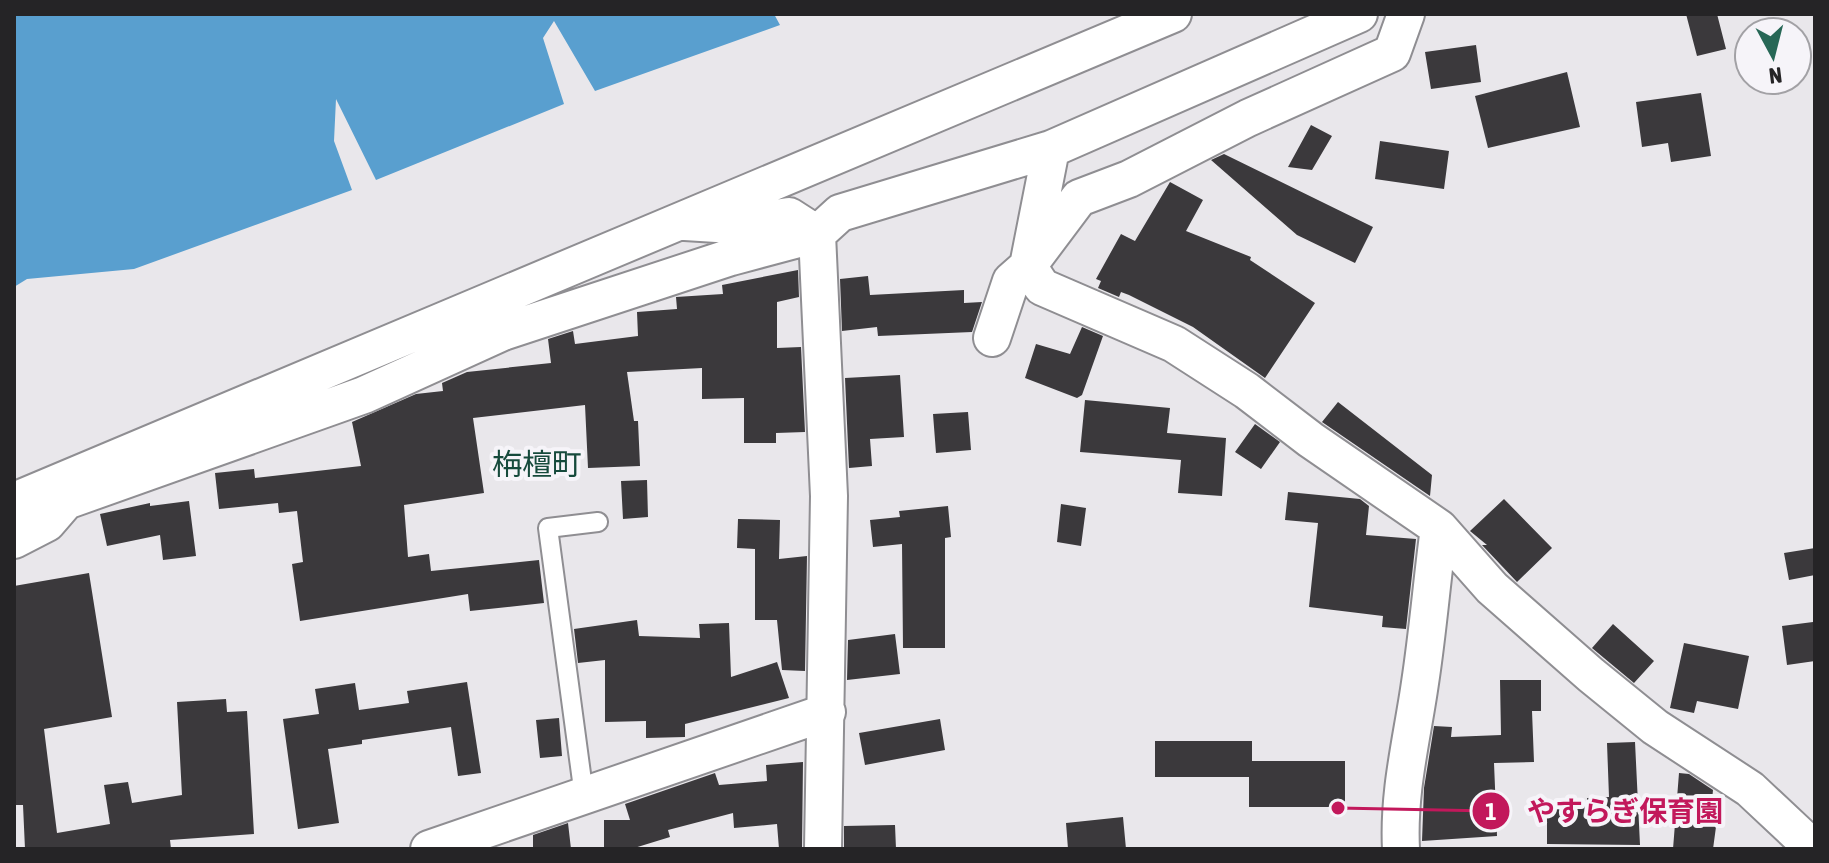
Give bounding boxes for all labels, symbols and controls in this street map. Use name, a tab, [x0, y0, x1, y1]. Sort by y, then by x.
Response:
north arrow	[1733, 16, 1813, 96]
text: N	[1767, 62, 1783, 90]
district label: 栴檀町	[492, 447, 582, 481]
callout: やすらぎ保育園	[1471, 785, 1739, 837]
text: やすらぎ保育園	[1527, 795, 1723, 827]
text: 1	[1485, 798, 1497, 825]

